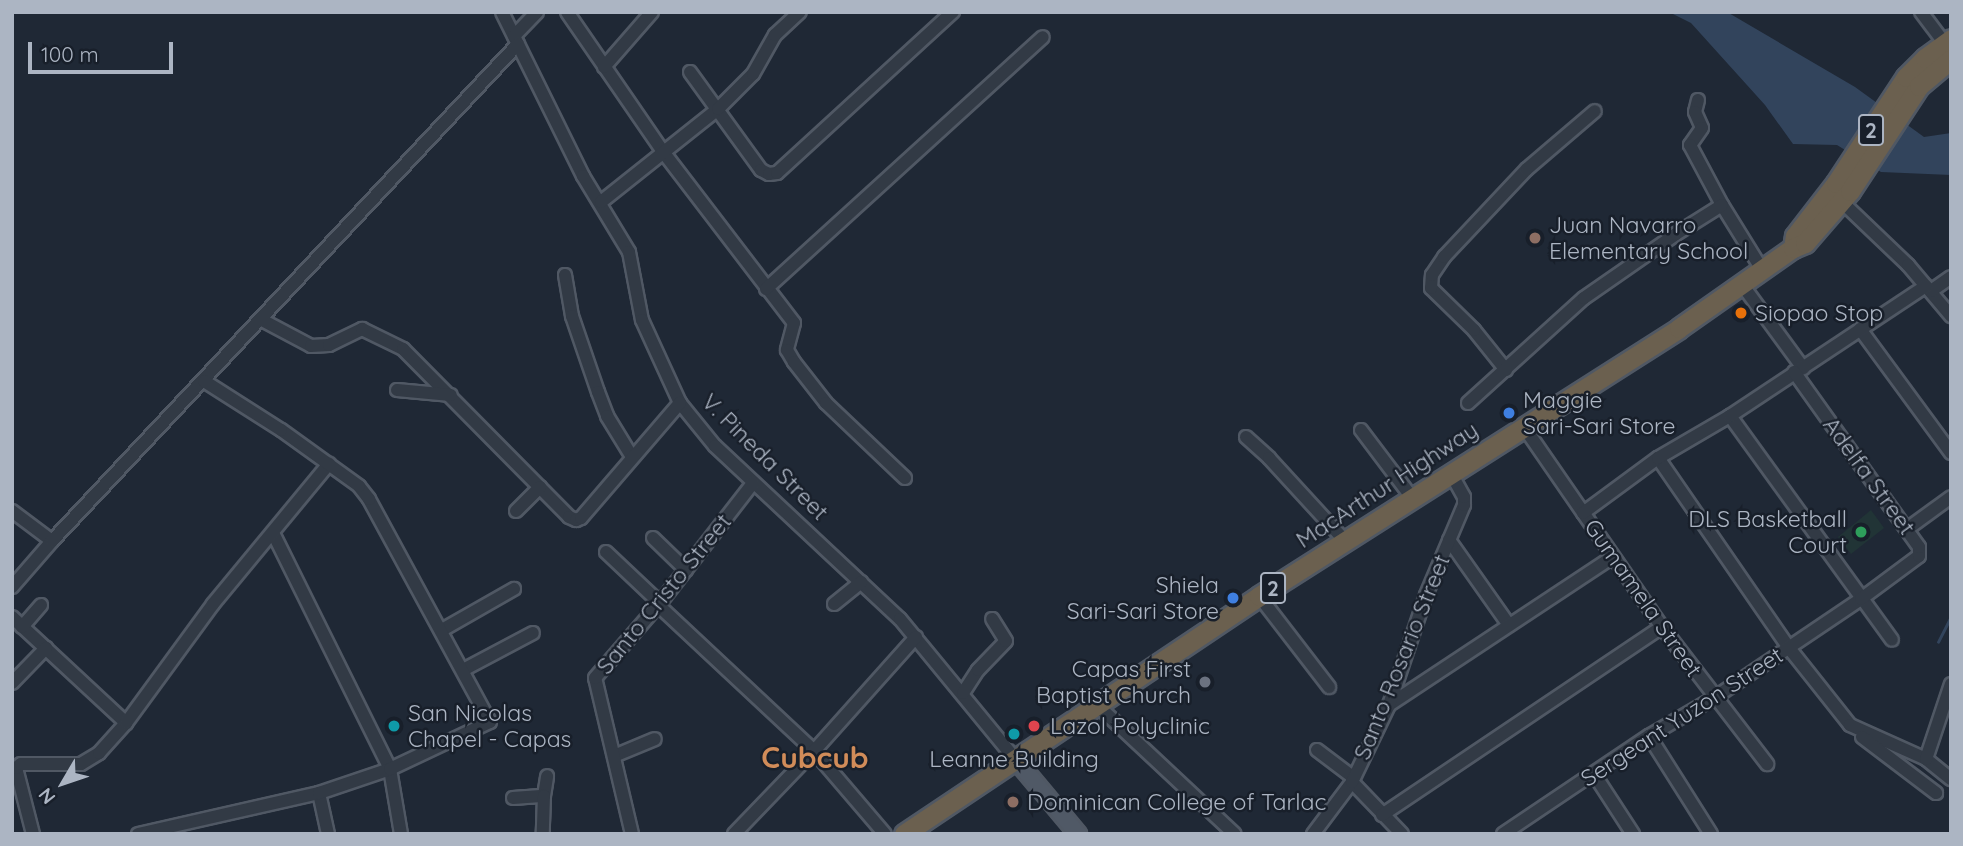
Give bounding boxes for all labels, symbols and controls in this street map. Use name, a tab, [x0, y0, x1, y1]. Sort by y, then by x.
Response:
scale bar	[32, 28, 177, 72]
text: 100 m	[41, 41, 99, 67]
road number: 2	[1857, 113, 1885, 148]
place label: Juan Navarro Elementary School	[1549, 211, 1748, 265]
marker: Juan Navarro Elementary School	[1527, 230, 1543, 246]
place label: Siopao Stop	[1755, 299, 1883, 327]
marker: Siopao Stop	[1733, 305, 1749, 321]
place label: Maggie Sari-Sari Store	[1523, 386, 1675, 440]
street label: V. Pineda Street	[696, 388, 834, 526]
marker: Maggie Sari-Sari Store	[1501, 405, 1517, 421]
street label: Adelfa Street	[1817, 412, 1921, 540]
street label: MacArthur Highway	[1291, 416, 1483, 554]
place label: DLS Basketball Court	[1688, 505, 1847, 559]
street label: Santo Cristo Street	[591, 508, 737, 680]
street label: Gumamela Street	[1578, 514, 1708, 682]
marker: DLS Basketball Court	[1853, 524, 1869, 540]
street label: Santo Rosario Street	[1348, 550, 1456, 764]
road number: 2	[1259, 570, 1287, 606]
place label: Shiela Sari-Sari Store	[1067, 571, 1219, 625]
marker: Shiela Sari-Sari Store	[1225, 590, 1241, 606]
street label: Sergeant Yuzon Street	[1576, 641, 1788, 793]
place label: Capas First Baptist Church	[1036, 655, 1191, 709]
marker: Capas First Baptist Church	[1197, 674, 1213, 690]
place label: San Nicolas Chapel - Capas	[408, 699, 571, 753]
place label: Lazol Polyclinic	[1050, 712, 1210, 740]
marker: Lazol Polyclinic	[1024, 716, 1044, 736]
marker: San Nicolas Chapel - Capas	[386, 718, 402, 734]
marker: Leanne Building	[1006, 726, 1022, 742]
district label: Cubcub	[761, 739, 869, 775]
place label: Leanne Building	[929, 745, 1099, 773]
north arrow	[28, 748, 98, 818]
text: N	[33, 783, 60, 809]
place label: Dominican College of Tarlac	[1027, 788, 1326, 816]
marker: Dominican College of Tarlac	[1005, 794, 1021, 810]

